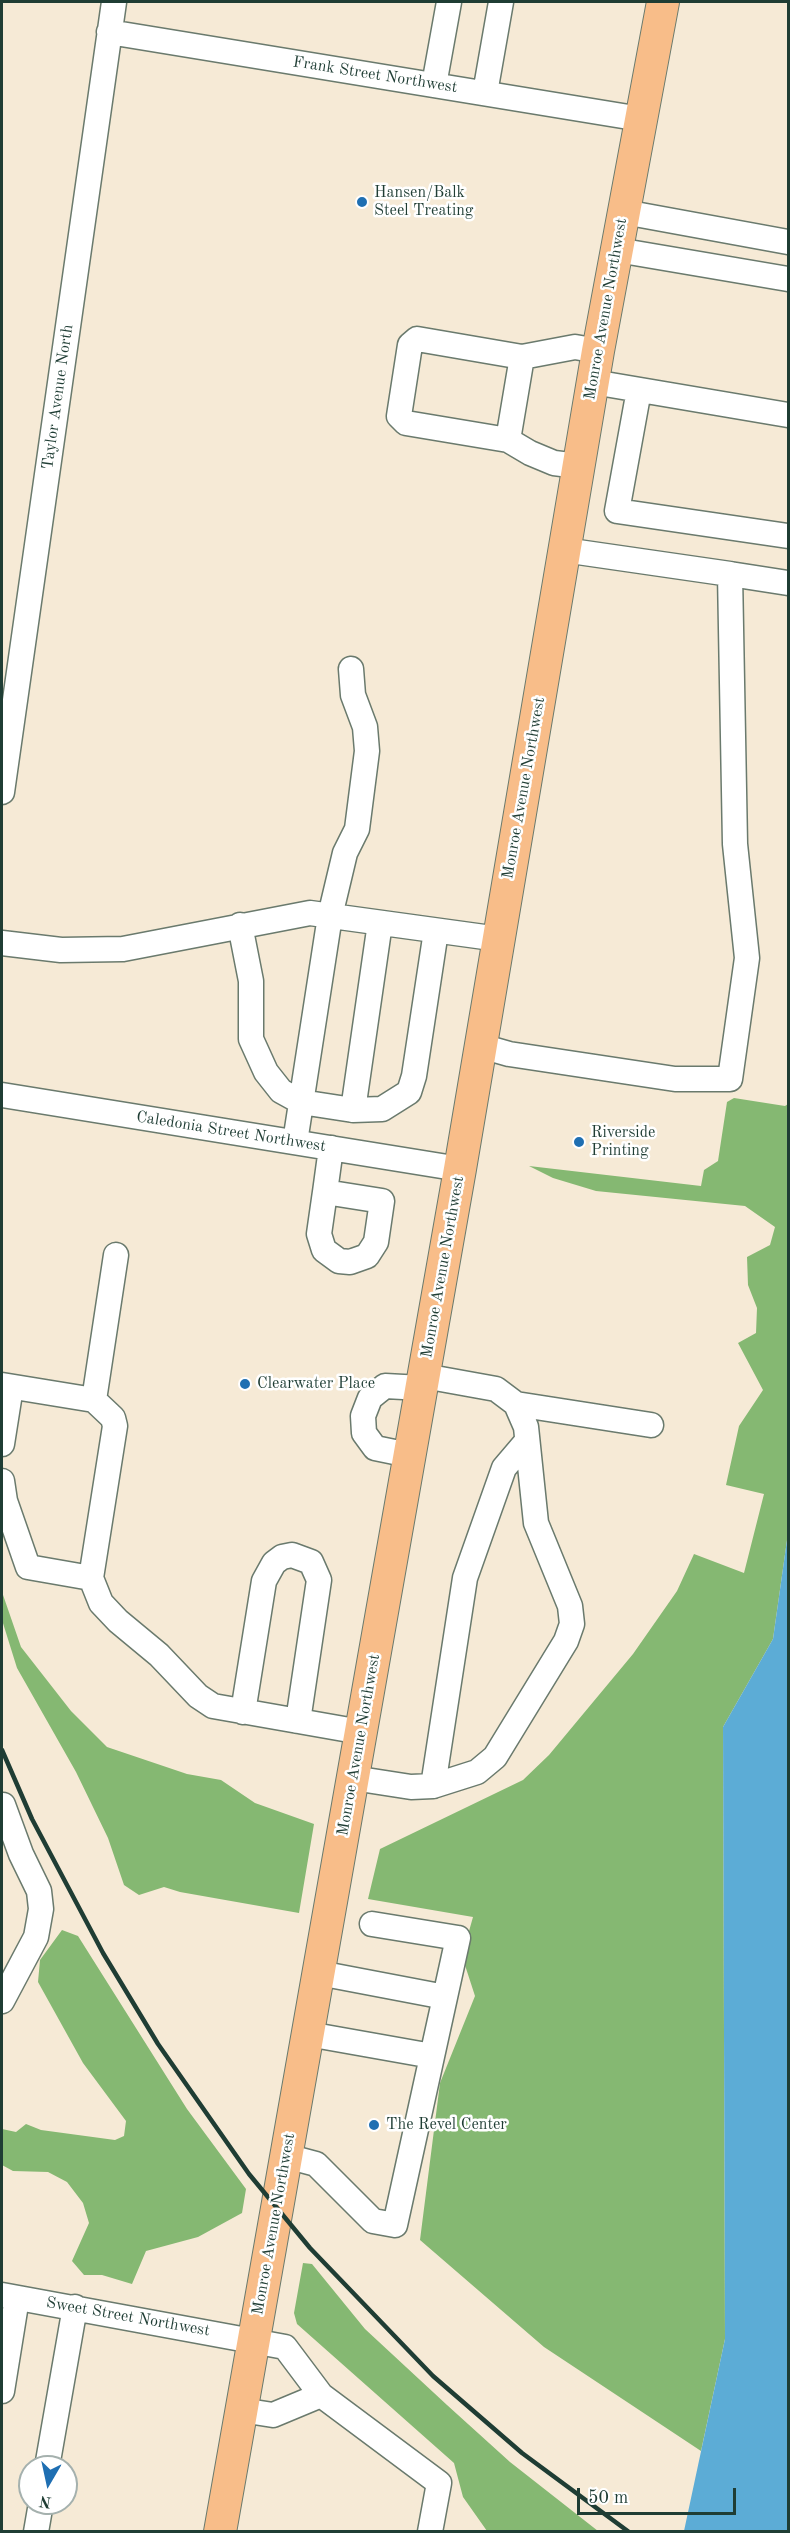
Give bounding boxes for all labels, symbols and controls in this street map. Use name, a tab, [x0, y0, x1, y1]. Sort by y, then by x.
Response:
street label: Frank Street Northwest	[291, 53, 459, 97]
place label: Hansen/Balk Steel Treating	[374, 183, 473, 221]
marker: Hansen/Balk Steel Treating	[355, 195, 369, 209]
street label: Monroe Avenue Northwest	[581, 217, 631, 401]
street label: Taylor Avenue North	[38, 323, 78, 471]
street label: Monroe Avenue Northwest	[499, 696, 549, 880]
street label: Caledonia Street Northwest	[135, 1108, 327, 1156]
place label: Riverside Printing	[591, 1123, 655, 1161]
marker: Riverside Printing	[572, 1135, 586, 1149]
street label: Monroe Avenue Northwest	[418, 1175, 468, 1359]
place label: Clearwater Place	[257, 1374, 375, 1394]
marker: Clearwater Place	[238, 1377, 252, 1391]
street label: Monroe Avenue Northwest	[334, 1653, 384, 1837]
place label: The Revel Center	[386, 2115, 507, 2135]
marker: The Revel Center	[367, 2118, 381, 2132]
street label: Monroe Avenue Northwest	[249, 2132, 299, 2316]
street label: Sweet Street Northwest	[45, 2293, 211, 2341]
north arrow	[18, 2455, 78, 2515]
scale bar	[580, 2476, 739, 2514]
text: 50 m	[588, 2489, 628, 2507]
text: N	[38, 2492, 53, 2510]

